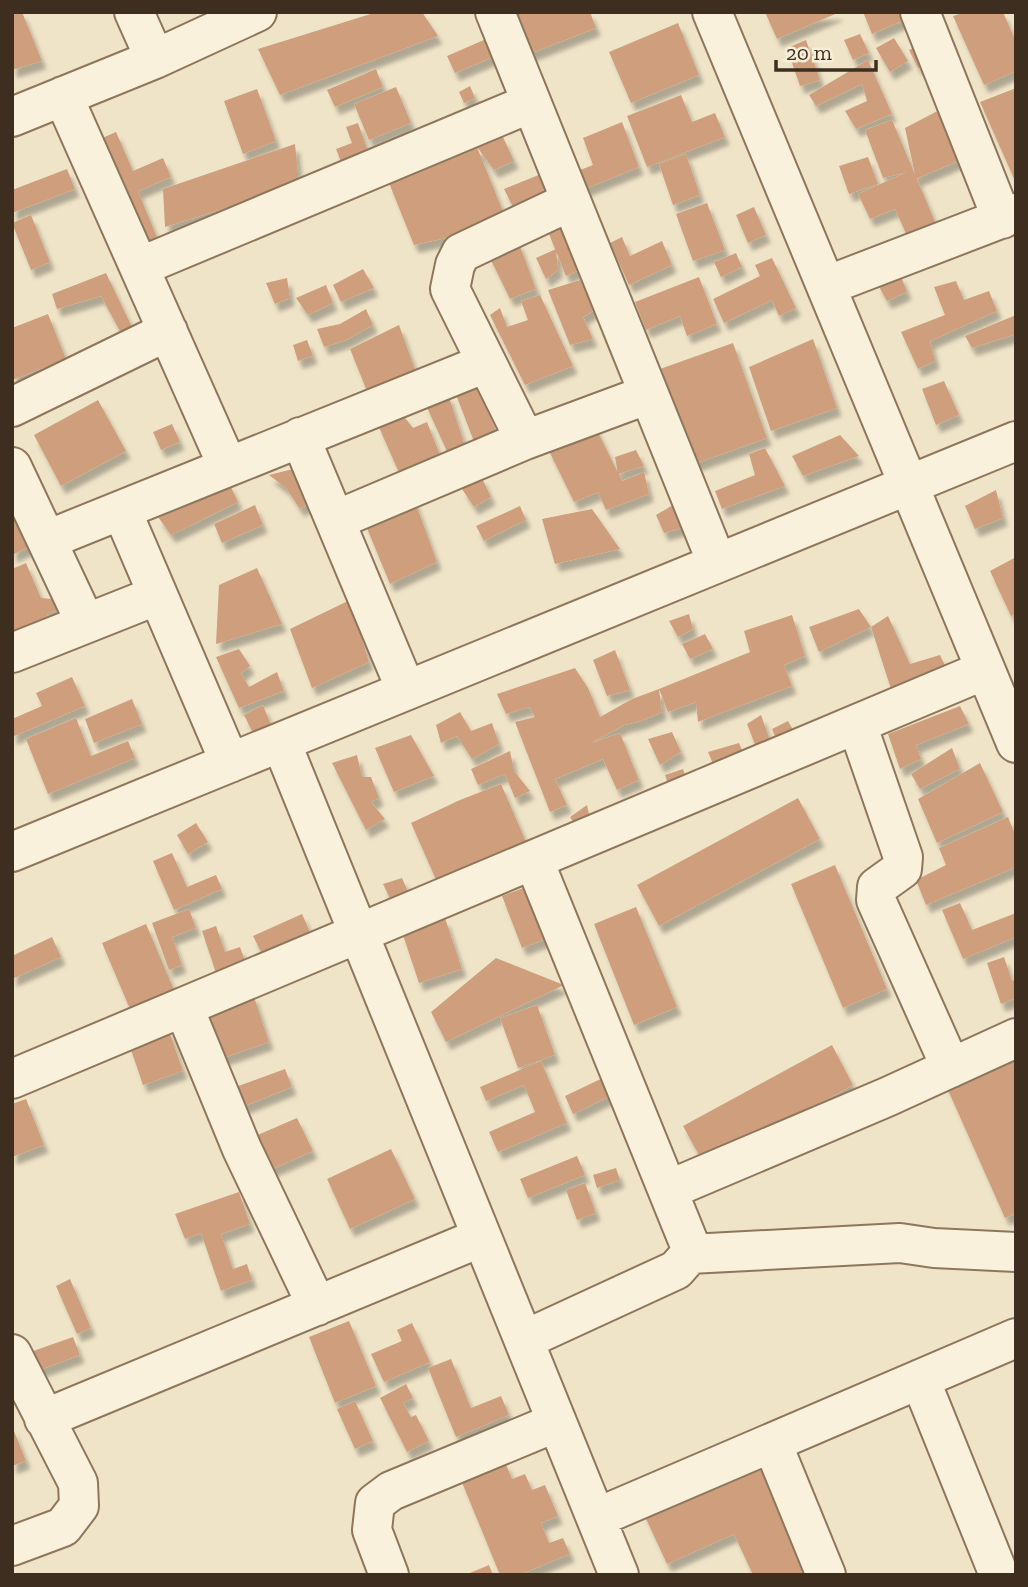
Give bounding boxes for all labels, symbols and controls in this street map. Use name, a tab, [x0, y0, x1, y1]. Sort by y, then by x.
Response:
scale bar	[776, 28, 876, 72]
text: 20 m	[786, 40, 832, 65]

